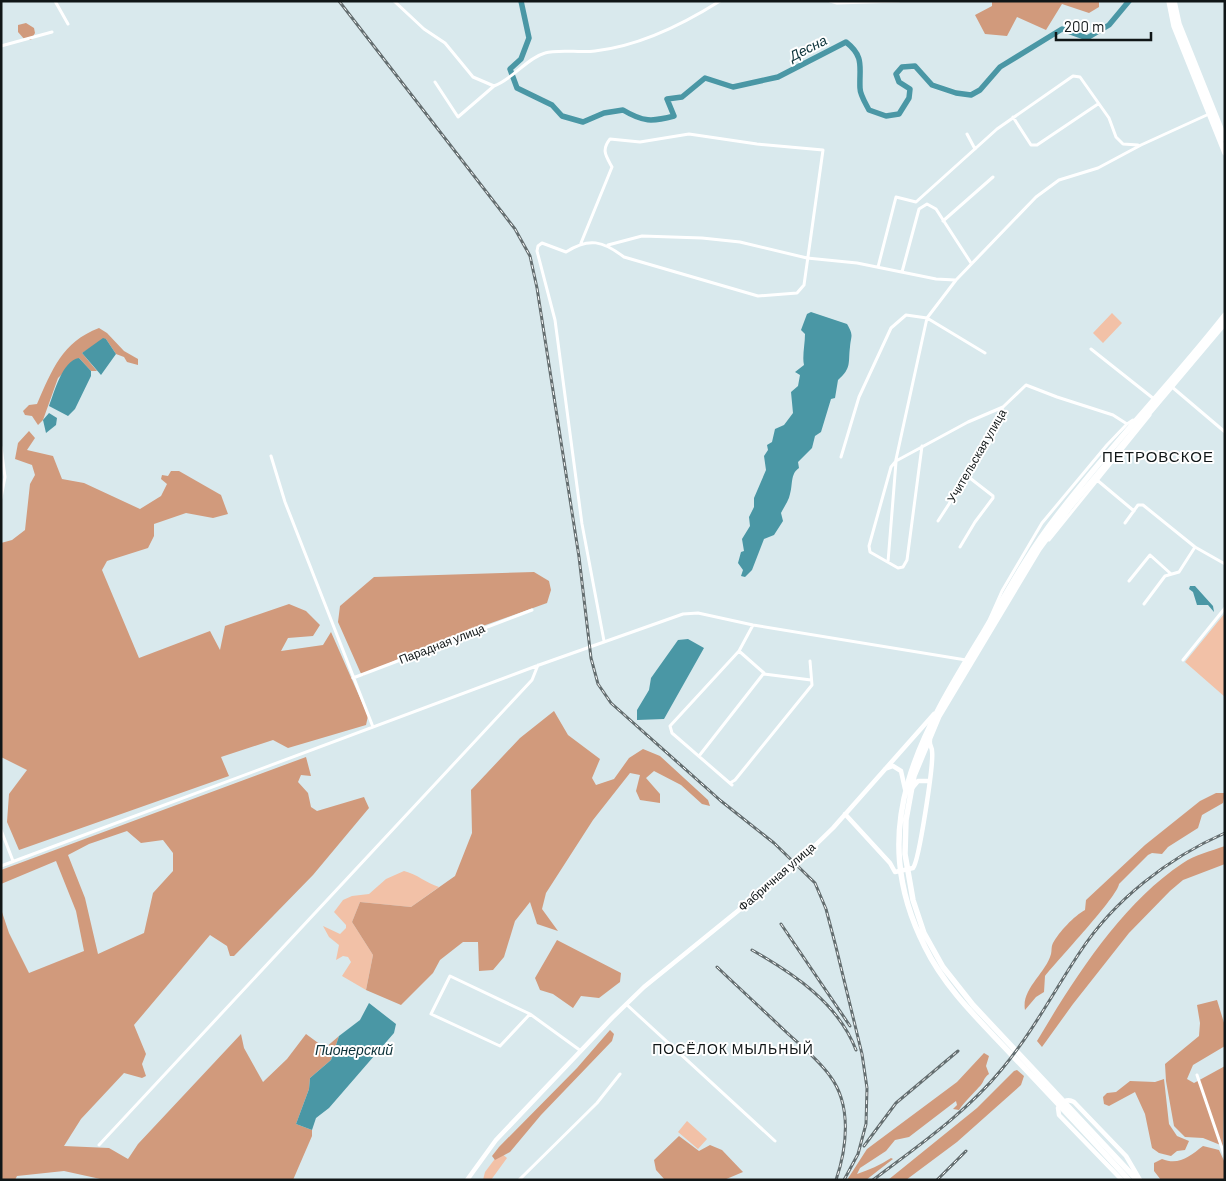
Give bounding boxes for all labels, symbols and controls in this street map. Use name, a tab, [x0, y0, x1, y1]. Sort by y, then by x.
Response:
scale bar	[1056, 10, 1151, 42]
text: 200 m	[1064, 17, 1104, 35]
water label: Десна	[784, 31, 830, 65]
street label: Учительская улица	[944, 406, 1010, 505]
district label: ПЕТРОВСКОЕ	[1102, 447, 1214, 465]
street label: Парадная улица	[397, 620, 487, 667]
street label: Фабричная улица	[735, 839, 819, 914]
district label: ПОСЁЛОК МЫЛЬНЫЙ	[652, 1040, 814, 1057]
water label: Пионерский	[315, 1041, 393, 1058]

